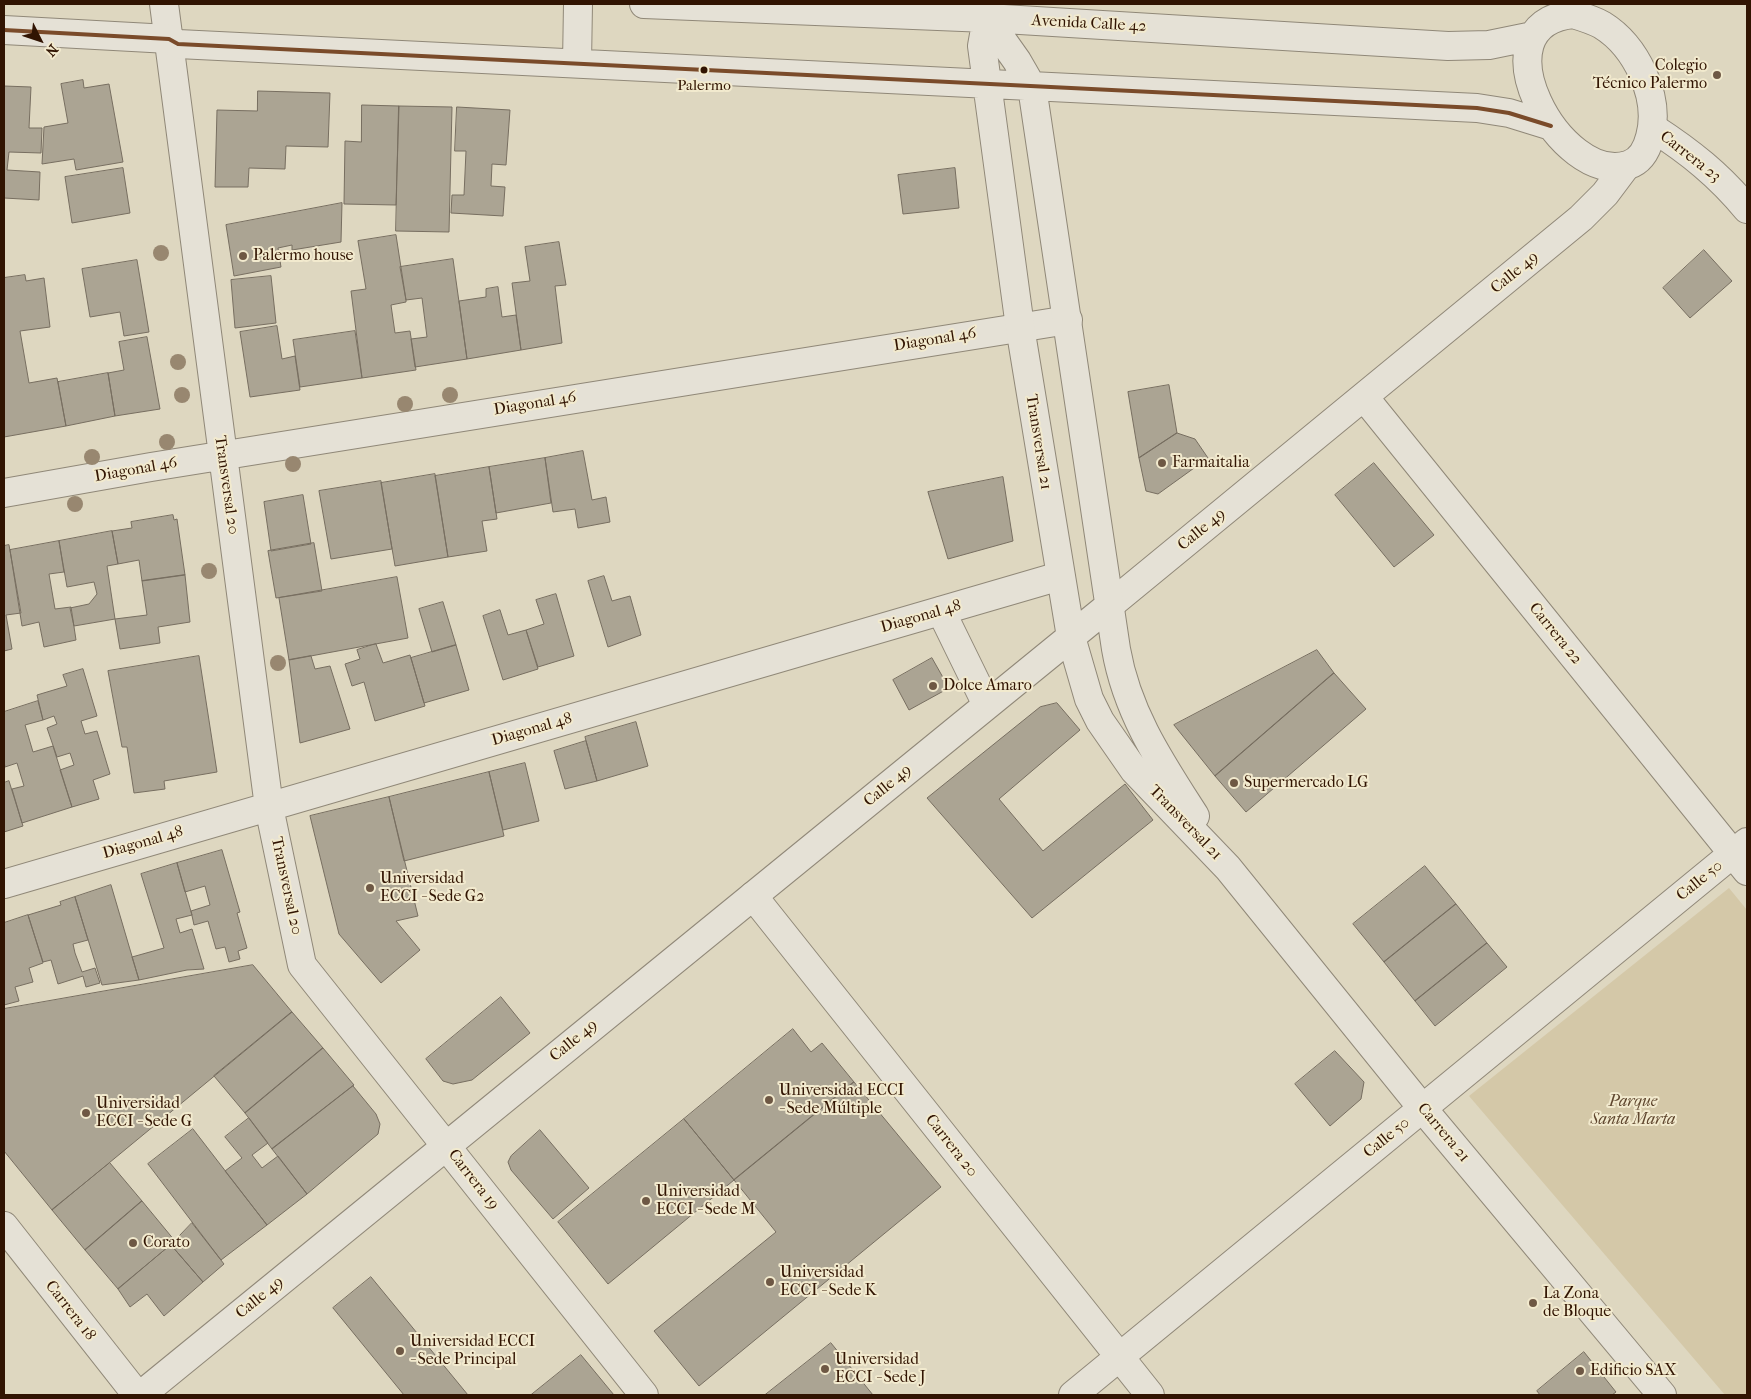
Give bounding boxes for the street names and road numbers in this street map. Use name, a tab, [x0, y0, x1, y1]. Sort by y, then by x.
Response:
street label: Avenida Calle 42	[1031, 11, 1147, 37]
street label: Carrera 23	[1656, 127, 1724, 187]
street label: Calle 49	[1487, 248, 1543, 298]
street label: Diagonal 46	[892, 324, 978, 356]
street label: Diagonal 46	[492, 388, 578, 420]
street label: Transversal 21	[1021, 393, 1055, 491]
street label: Transversal 20	[210, 434, 242, 536]
street label: Diagonal 46	[93, 453, 179, 487]
street label: Calle 49	[1174, 505, 1230, 555]
street label: Diagonal 48	[879, 596, 963, 638]
street label: Carrera 22	[1524, 599, 1586, 669]
street label: Diagonal 48	[490, 709, 574, 751]
street label: Calle 49	[860, 761, 916, 811]
street label: Transversal 21	[1145, 782, 1225, 864]
street label: Diagonal 48	[101, 822, 185, 864]
street label: Transversal 20	[266, 835, 306, 937]
street label: Calle 50	[1673, 857, 1727, 905]
street label: Calle 49	[546, 1016, 602, 1066]
street label: Carrera 21	[1413, 1100, 1473, 1166]
street label: Carrera 20	[921, 1111, 981, 1181]
street label: Calle 50	[1360, 1114, 1414, 1162]
street label: Carrera 19	[443, 1146, 503, 1214]
street label: Calle 49	[232, 1273, 288, 1323]
street label: Carrera 18	[41, 1277, 99, 1345]

